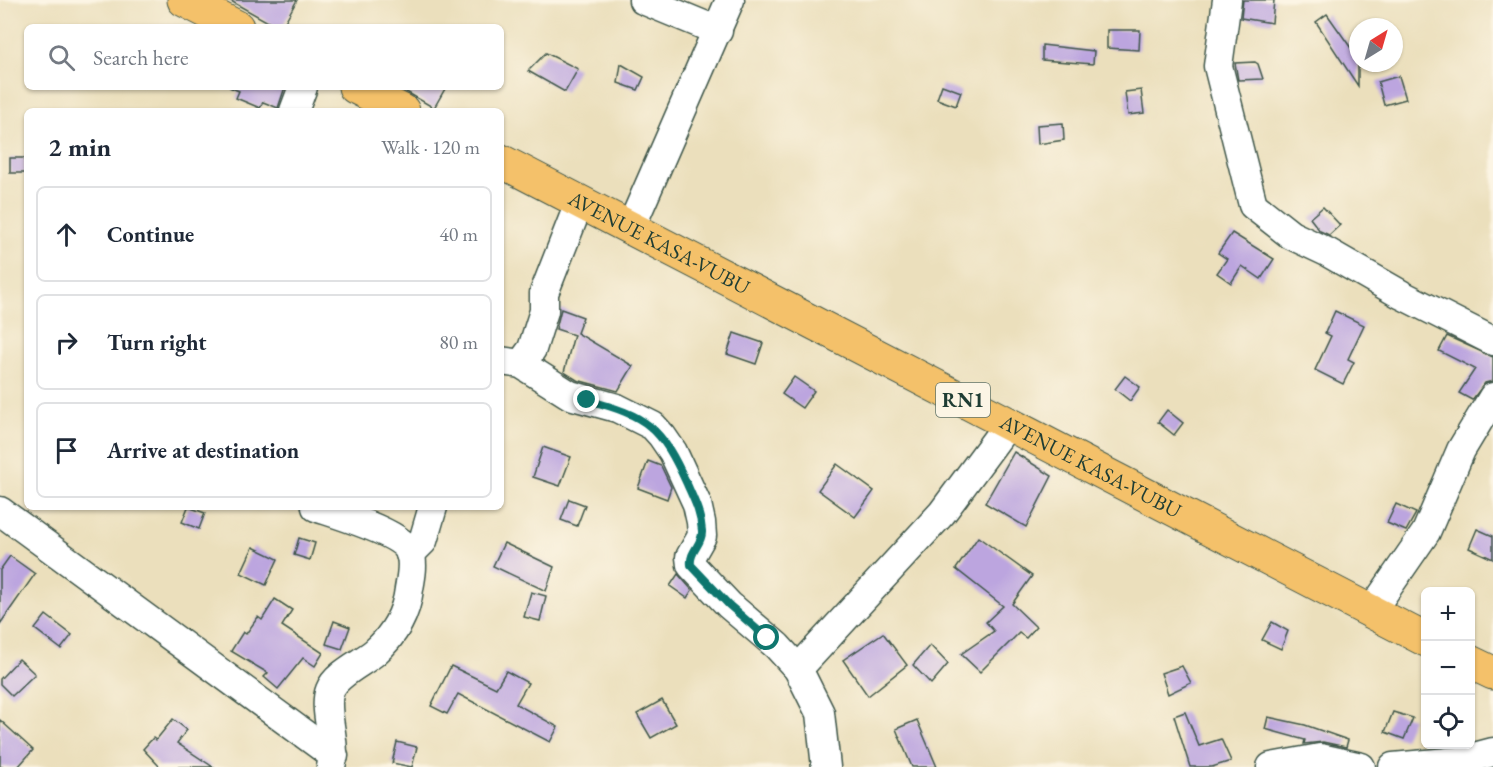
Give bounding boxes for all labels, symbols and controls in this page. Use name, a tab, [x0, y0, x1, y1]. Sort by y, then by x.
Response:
north arrow	[1349, 18, 1403, 72]
search box	[24, 24, 504, 90]
icon: search	[45, 41, 78, 74]
text: Search here	[93, 43, 188, 72]
text: 2 min	[48, 130, 111, 164]
text: Walk · 120 m	[381, 134, 480, 160]
street label: AVENUE KASA-VUBU	[563, 184, 755, 301]
icon: ahead	[50, 218, 83, 251]
text: Continue	[107, 220, 194, 249]
text: 40 m	[439, 221, 478, 247]
icon: right	[50, 326, 83, 359]
text: Turn right	[107, 328, 206, 357]
text: 80 m	[439, 329, 478, 355]
road number: RN1	[936, 383, 990, 417]
route end	[573, 386, 599, 412]
street label: AVENUE KASA-VUBU	[995, 407, 1187, 524]
icon: arrive	[50, 434, 83, 467]
text: Arrive at destination	[107, 436, 299, 465]
map controls	[1421, 587, 1475, 749]
button: +	[1421, 587, 1475, 641]
route start	[753, 624, 779, 650]
button: −	[1421, 641, 1475, 695]
button: locate	[1421, 695, 1475, 749]

